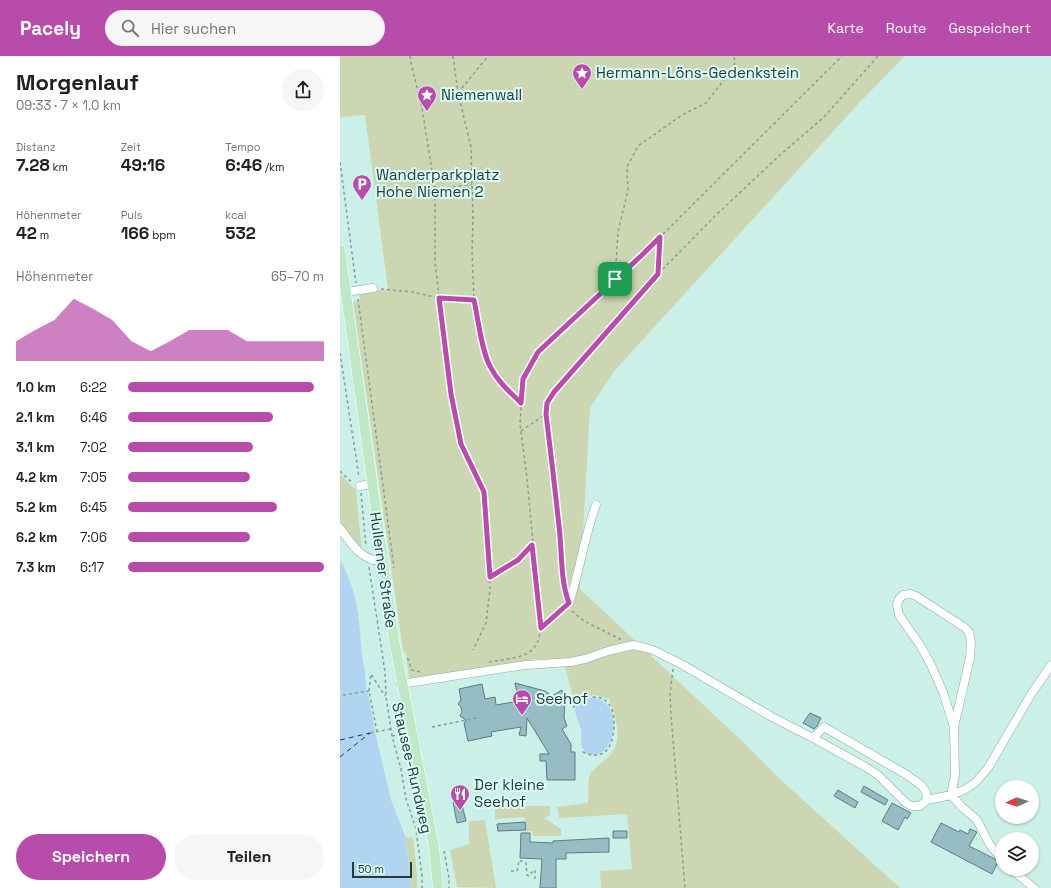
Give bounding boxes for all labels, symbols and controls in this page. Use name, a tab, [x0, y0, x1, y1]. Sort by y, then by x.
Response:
search box	[105, 10, 385, 46]
text: Pacely	[20, 16, 81, 41]
icon: search	[119, 17, 141, 39]
text: Hier suchen	[151, 19, 236, 38]
text: Karte	[828, 19, 864, 37]
text: Route	[886, 19, 926, 37]
text: Gespeichert	[948, 19, 1031, 37]
place icon: Hermann-Löns-Gedenkstein	[571, 62, 593, 90]
place label: Hermann-Löns-Gedenkstein	[596, 63, 799, 82]
text: Morgenlauf	[16, 68, 139, 96]
button: share	[282, 69, 324, 111]
place icon: Niemenwall	[416, 84, 438, 112]
place label: Niemenwall	[441, 85, 522, 104]
text: 09:33 · 7 × 1.0 km	[16, 97, 121, 114]
text: Distanz	[16, 140, 56, 154]
text: Zeit	[121, 140, 141, 154]
text: Tempo	[225, 140, 261, 154]
text: 7.28	[16, 154, 50, 176]
text: 49:16	[121, 154, 165, 176]
text: 6:46	[225, 154, 262, 176]
text: km	[50, 160, 68, 174]
text: /km	[262, 160, 285, 174]
place label: Wanderparkplatz Hohe Niemen 2	[376, 165, 499, 201]
parking icon: Wanderparkplatz Hohe Niemen 2	[351, 173, 373, 201]
text: Höhenmeter	[16, 208, 81, 222]
text: Puls	[121, 208, 143, 222]
text: kcal	[225, 208, 247, 222]
text: 42	[16, 222, 37, 244]
text: 166	[121, 222, 149, 244]
text: 532	[225, 222, 256, 244]
text: m	[37, 228, 49, 242]
text: bpm	[149, 228, 176, 242]
pin	[598, 262, 632, 296]
text: Höhenmeter	[16, 268, 93, 285]
text: 65–70 m	[271, 268, 324, 285]
icon: arrive	[604, 268, 626, 290]
text: 1.0 km	[16, 379, 56, 396]
text: 6:22	[80, 379, 107, 396]
text: 2.1 km	[16, 409, 55, 426]
text: 6:46	[80, 409, 107, 426]
text: 3.1 km	[16, 439, 55, 456]
text: 7:02	[80, 439, 107, 456]
text: 4.2 km	[16, 469, 58, 486]
text: 7:05	[80, 469, 107, 486]
text: 5.2 km	[16, 499, 57, 516]
text: 6:45	[80, 499, 107, 516]
street label: Hullerner Straße	[366, 511, 401, 629]
text: 6.2 km	[16, 529, 57, 546]
text: 7:06	[80, 529, 107, 546]
text: 7.3 km	[16, 559, 56, 576]
text: 6:17	[80, 559, 104, 576]
hotel icon: Seehof	[511, 688, 533, 716]
place label: Seehof	[536, 689, 588, 708]
street label: Stausee-Rundweg	[388, 700, 437, 835]
place label: Der kleine Seehof	[474, 775, 545, 811]
north arrow	[995, 780, 1039, 824]
map controls	[995, 780, 1039, 876]
restaurant icon: Der kleine Seehof	[449, 783, 471, 811]
button: layers	[995, 832, 1039, 876]
button: Speichern	[16, 834, 166, 880]
button: Teilen	[174, 834, 324, 880]
scale bar	[352, 860, 412, 879]
text: 50 m	[358, 862, 384, 876]

